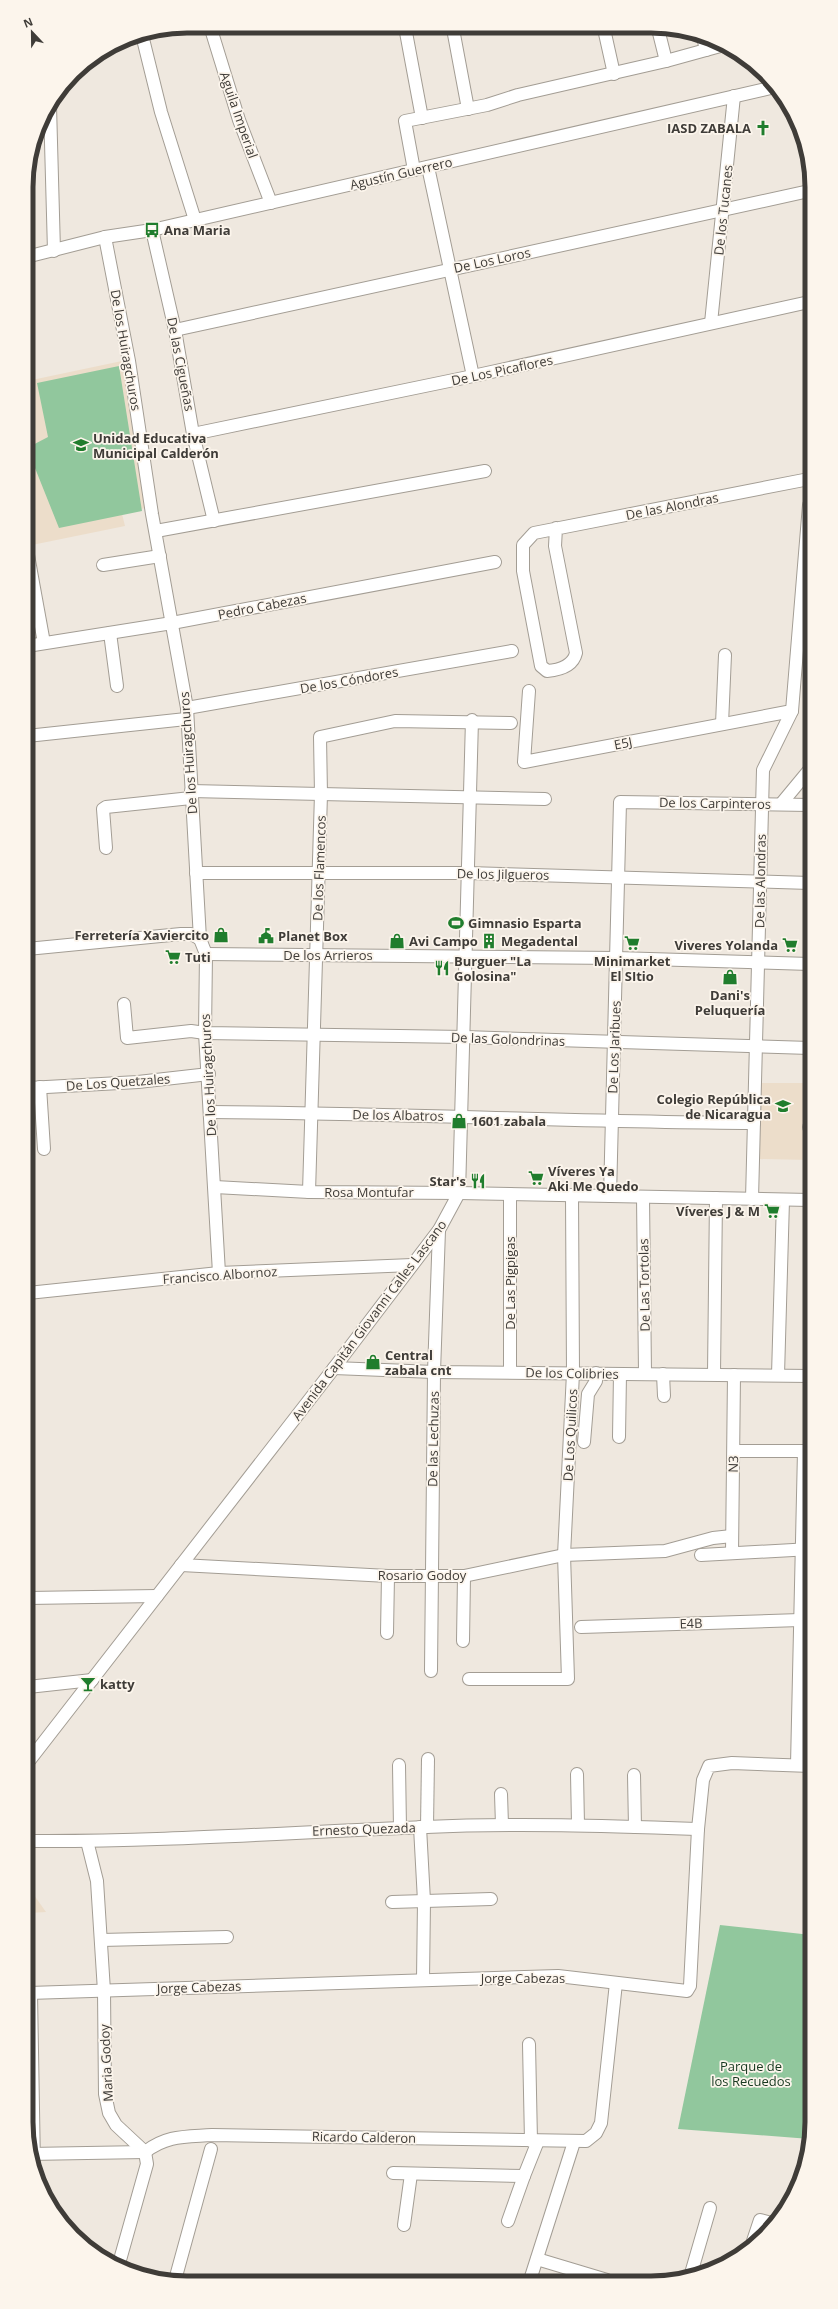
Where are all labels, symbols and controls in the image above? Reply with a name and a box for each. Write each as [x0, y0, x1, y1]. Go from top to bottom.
north arrow [12, 12, 52, 52]
text: N [21, 14, 35, 31]
street label: Aguila Imperial [216, 69, 262, 161]
place label: IASD ZABALA [667, 119, 751, 137]
church icon: IASD ZABALA [754, 119, 772, 137]
street label: Agustín Guerrero [348, 152, 454, 194]
street label: De los Tucanes [709, 164, 737, 256]
bus stop icon: Ana Maria [143, 221, 161, 239]
place label: Ana Maria [164, 221, 231, 239]
street label: De Los Loros [452, 243, 532, 277]
street label: De los Huiragchuros [106, 288, 146, 412]
street label: De las Cigueñas [163, 315, 199, 413]
street label: De Los Picaflores [450, 350, 554, 390]
place label: Unidad Educativa Municipal Calderón [93, 429, 219, 462]
school or university icon: Unidad Educativa Municipal Calderón [72, 436, 90, 454]
street label: De las Alondras [624, 488, 720, 524]
street label: Pedro Cabezas [216, 589, 308, 623]
street label: De los Cóndores [299, 663, 399, 697]
street label: De los Huiragchuros [175, 691, 201, 815]
street label: E5J [612, 732, 634, 754]
street label: De los Carpinteros [659, 793, 771, 813]
street label: De los Flamencos [308, 815, 330, 921]
street label: De las Alondras [750, 834, 770, 928]
street label: De los Jilgueros [457, 864, 549, 884]
sports icon: Gimnasio Esparta [447, 914, 465, 932]
place label: Gimnasio Esparta [468, 914, 582, 932]
place label: Ferretería Xaviercito [74, 926, 209, 944]
shop icon: Ferretería Xaviercito [212, 926, 230, 944]
public building icon: Planet Box [257, 927, 275, 945]
place label: Planet Box [278, 927, 348, 945]
shop icon: Avi Campo [388, 932, 406, 950]
place label: Avi Campo [409, 932, 478, 950]
building icon: Megadental [480, 932, 498, 950]
place label: Megadental [501, 932, 578, 950]
supermarket icon: Minimarket El SItio [623, 934, 641, 952]
place label: Viveres Yolanda [674, 936, 778, 954]
supermarket icon: Viveres Yolanda [781, 936, 799, 954]
street label: De los Arrieros [283, 946, 373, 964]
supermarket icon: Tuti [164, 948, 182, 966]
place label: Tuti [185, 948, 211, 966]
place label: Burguer "La Golosina" [454, 952, 531, 985]
place label: Minimarket El SItio [594, 952, 671, 985]
restaurant icon: Burguer "La Golosina" [433, 959, 451, 977]
shop icon: Dani's Peluquería [721, 968, 739, 986]
place label: Dani's Peluquería [695, 986, 765, 1019]
street label: De Los Jaribues [603, 1000, 625, 1094]
street label: De los Huiragchuros [196, 1013, 220, 1137]
street label: De las Golondrinas [450, 1028, 566, 1050]
street label: De Los Quetzales [65, 1069, 171, 1095]
place label: Colegio República de Nicaragua [657, 1090, 771, 1123]
school or university icon: Colegio República de Nicaragua [774, 1097, 792, 1115]
street label: De los Albatros [352, 1105, 444, 1125]
shop icon: 1601 zabala [450, 1112, 468, 1130]
place label: 1601 zabala [471, 1112, 546, 1130]
place label: Víveres Ya Aki Me Quedo [548, 1162, 639, 1195]
supermarket icon: Víveres Ya Aki Me Quedo [527, 1169, 545, 1187]
place label: Star's [430, 1172, 466, 1190]
restaurant icon: Star's [469, 1172, 487, 1190]
street label: Rosa Montufar [324, 1183, 415, 1201]
place label: Víveres J & M [676, 1202, 760, 1220]
supermarket icon: Víveres J & M [763, 1202, 781, 1220]
street label: Avenida Capitán Giovanni Calles Lascano [288, 1216, 451, 1424]
street label: De Las Pigpigas [501, 1236, 519, 1330]
street label: De Las Tortolas [634, 1238, 654, 1332]
street label: Francisco Albornoz [162, 1262, 278, 1288]
place label: Central zabala cnt [385, 1346, 452, 1379]
shop icon: Central zabala cnt [364, 1353, 382, 1371]
street label: De los Colibries [525, 1363, 619, 1383]
street label: De Los Quilicos [559, 1388, 581, 1482]
street label: De las Lechuzas [423, 1391, 443, 1487]
street label: N3 [724, 1455, 742, 1473]
street label: Rosario Godoy [378, 1566, 467, 1584]
street label: E4B [679, 1614, 703, 1632]
bar icon: katty [79, 1675, 97, 1693]
place label: katty [100, 1675, 135, 1693]
street label: Ernesto Quezada [312, 1818, 416, 1840]
street label: Jorge Cabezas [479, 1969, 565, 1987]
street label: Jorge Cabezas [154, 1977, 242, 1998]
street label: Maria Godoy [95, 2023, 117, 2102]
park label: Parque de los Recuedos [711, 2057, 791, 2090]
street label: Ricardo Calderon [312, 2127, 416, 2147]

